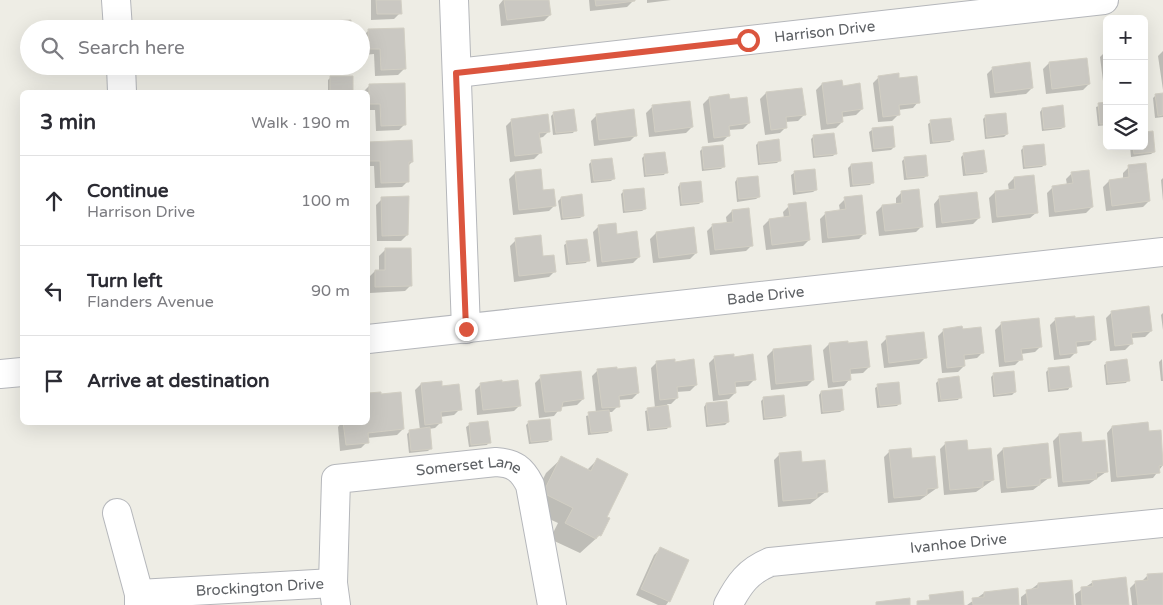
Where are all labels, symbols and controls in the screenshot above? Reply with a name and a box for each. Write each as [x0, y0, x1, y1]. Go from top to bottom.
map controls [1103, 15, 1148, 150]
button: + [1103, 15, 1148, 60]
street label: Harrison Drive [773, 17, 876, 46]
search box [20, 20, 370, 75]
route start [737, 29, 760, 52]
icon: search [38, 34, 66, 62]
text: Search here [78, 37, 185, 59]
button: − [1103, 60, 1148, 105]
button: layers [1103, 105, 1148, 150]
text: 3 min [40, 110, 96, 135]
text: Walk · 190 m [251, 113, 350, 133]
text: Continue [87, 180, 169, 202]
icon: ahead [40, 187, 68, 215]
text: 100 m [301, 191, 350, 211]
text: Harrison Drive [87, 202, 195, 222]
text: Turn left [87, 270, 163, 292]
icon: left [40, 277, 68, 305]
text: 90 m [311, 281, 350, 301]
street label: Bade Drive [726, 282, 805, 309]
text: Flanders Avenue [87, 292, 214, 312]
route end [455, 318, 478, 341]
icon: arrive [40, 367, 68, 395]
text: Arrive at destination [87, 370, 270, 392]
street label: Somerset Lane [415, 453, 525, 479]
street label: Ivanhoe Drive [909, 530, 1008, 557]
street label: Brockington Drive [195, 575, 324, 600]

